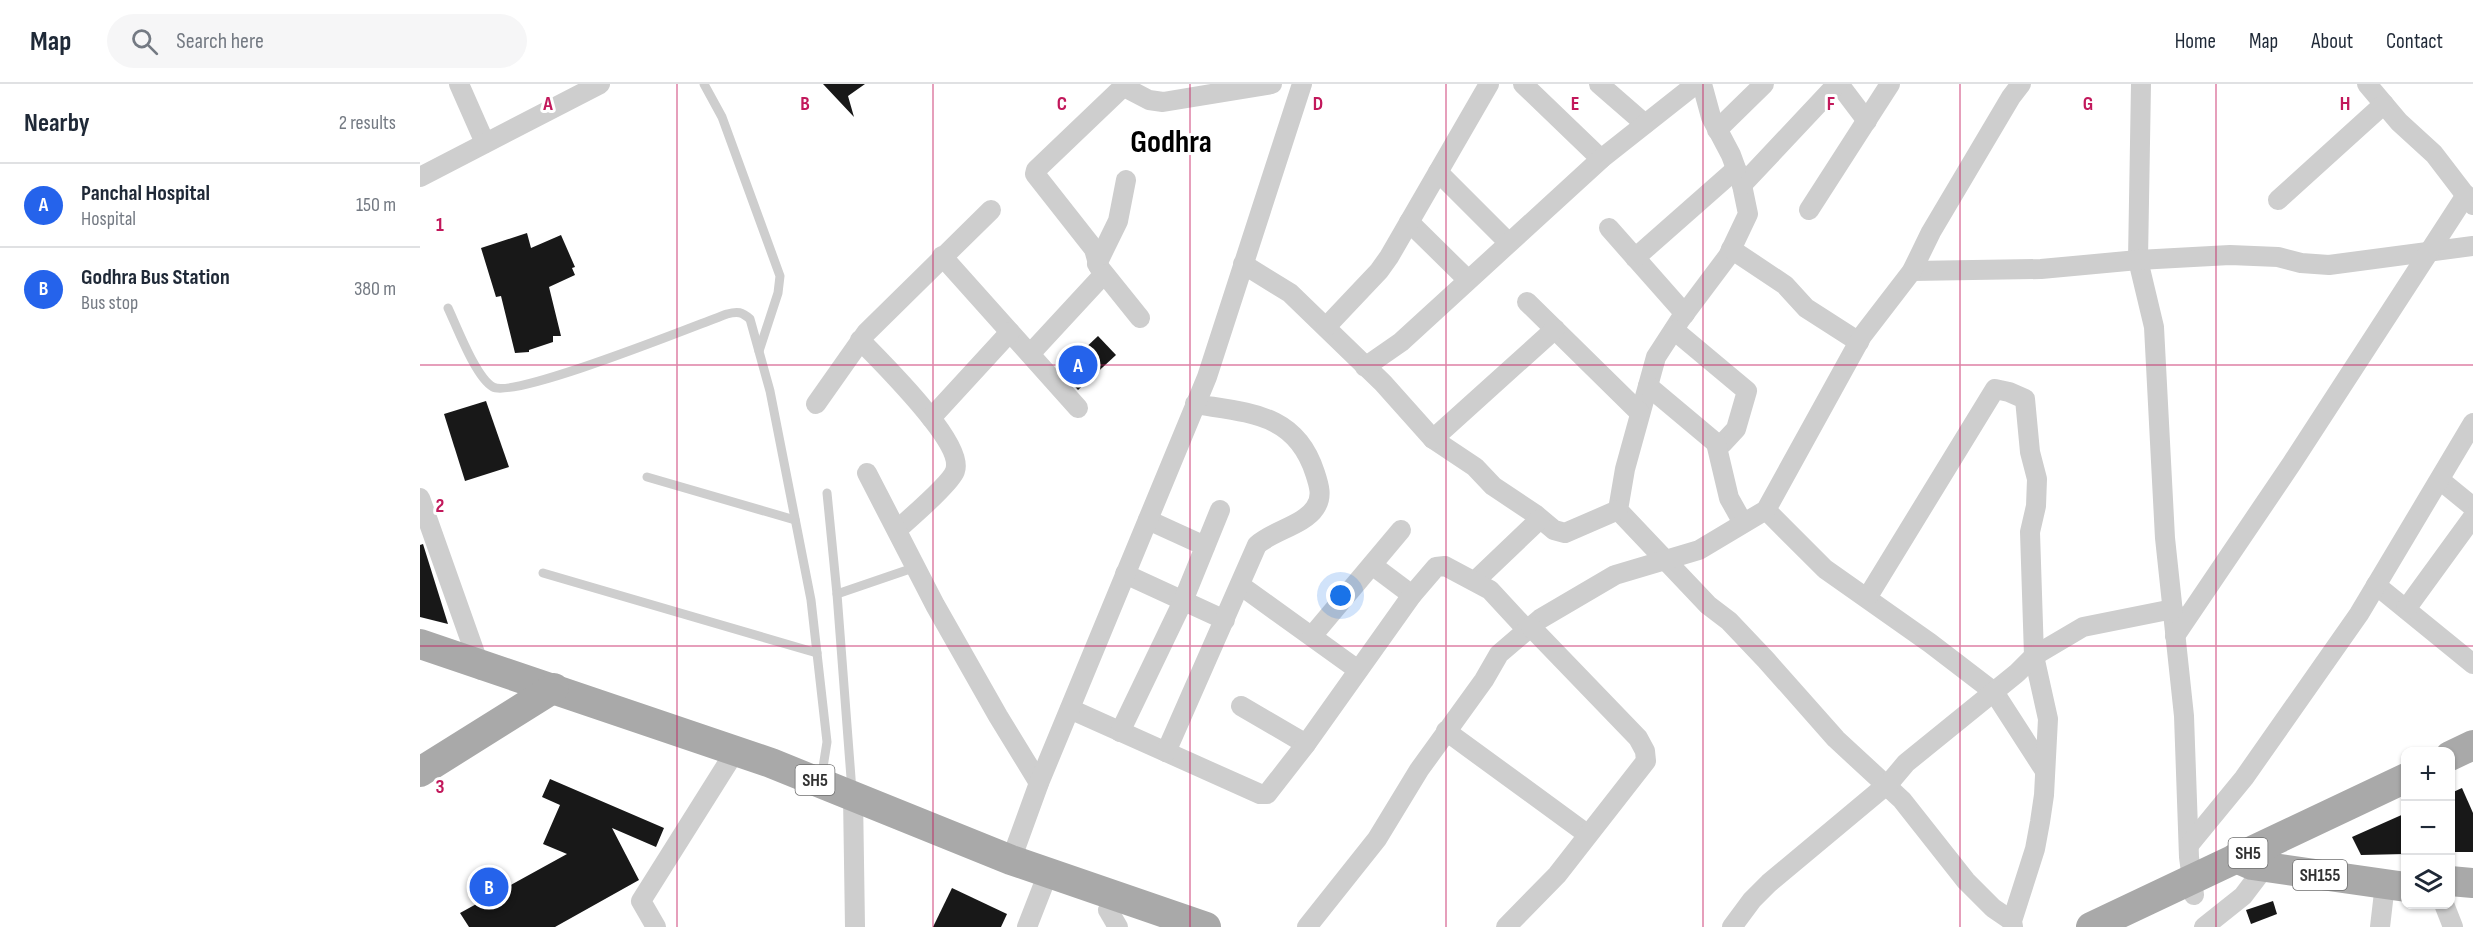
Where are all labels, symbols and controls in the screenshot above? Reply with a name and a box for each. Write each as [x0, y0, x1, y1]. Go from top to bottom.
search box [107, 14, 527, 68]
text: Map [30, 25, 71, 58]
icon: search [128, 25, 161, 58]
text: Search here [176, 28, 264, 55]
text: Home [2175, 29, 2216, 54]
text: Map [2249, 29, 2278, 54]
text: About [2311, 29, 2353, 54]
text: Contact [2386, 29, 2443, 54]
text: A [542, 92, 553, 116]
text: B [800, 92, 810, 116]
text: C [1057, 92, 1067, 116]
text: D [1313, 92, 1323, 116]
text: E [1571, 92, 1579, 116]
text: F [1827, 92, 1835, 116]
text: G [2083, 92, 2093, 116]
text: H [2340, 92, 2350, 116]
text: Nearby [24, 108, 90, 139]
text: 2 results [339, 111, 396, 135]
district label: Godhra [1130, 123, 1212, 162]
text: Panchal Hospital [81, 180, 210, 207]
text: A [39, 193, 48, 217]
text: 150 m [356, 193, 396, 217]
text: Hospital [81, 207, 136, 231]
text: 1 [436, 213, 444, 237]
text: Godhra Bus Station [81, 264, 230, 291]
text: B [39, 277, 48, 301]
text: 380 m [354, 277, 396, 301]
text: Bus stop [81, 291, 138, 315]
pin: A [1058, 342, 1098, 388]
text: 2 [436, 494, 444, 518]
your location [1326, 581, 1355, 610]
map controls [2401, 747, 2455, 909]
button: + [2401, 747, 2455, 801]
road number: SH5 [796, 765, 834, 795]
text: 3 [436, 775, 445, 799]
button: − [2401, 801, 2455, 855]
road number: SH5 [2228, 838, 2268, 868]
button: layers [2401, 855, 2455, 909]
road number: SH155 [2293, 860, 2347, 890]
pin: B [470, 864, 508, 910]

